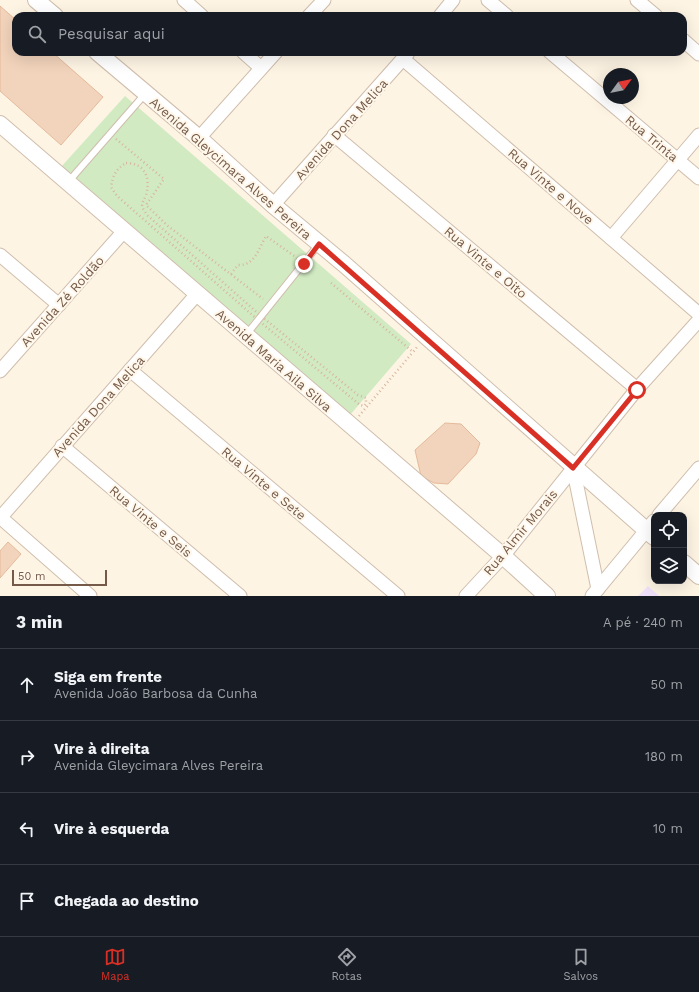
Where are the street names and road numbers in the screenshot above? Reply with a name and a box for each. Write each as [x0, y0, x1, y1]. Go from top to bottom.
street label: Avenida Dona Melica [292, 75, 391, 183]
street label: Avenida Gleycimara Alves Pereira [147, 94, 315, 243]
street label: Rua Trinta [622, 112, 682, 165]
street label: Rua Vinte e Nove [505, 145, 596, 228]
street label: Rua Vinte e Oito [441, 224, 530, 301]
street label: Avenida Zé Roldão [18, 253, 107, 350]
street label: Avenida Maria Aila Silva [213, 306, 335, 415]
street label: Avenida Dona Melica [49, 352, 148, 460]
street label: Rua Vinte e Sete [219, 444, 309, 523]
street label: Rua Vinte e Seis [106, 483, 195, 560]
street label: Rua Almir Morais [480, 486, 561, 578]

